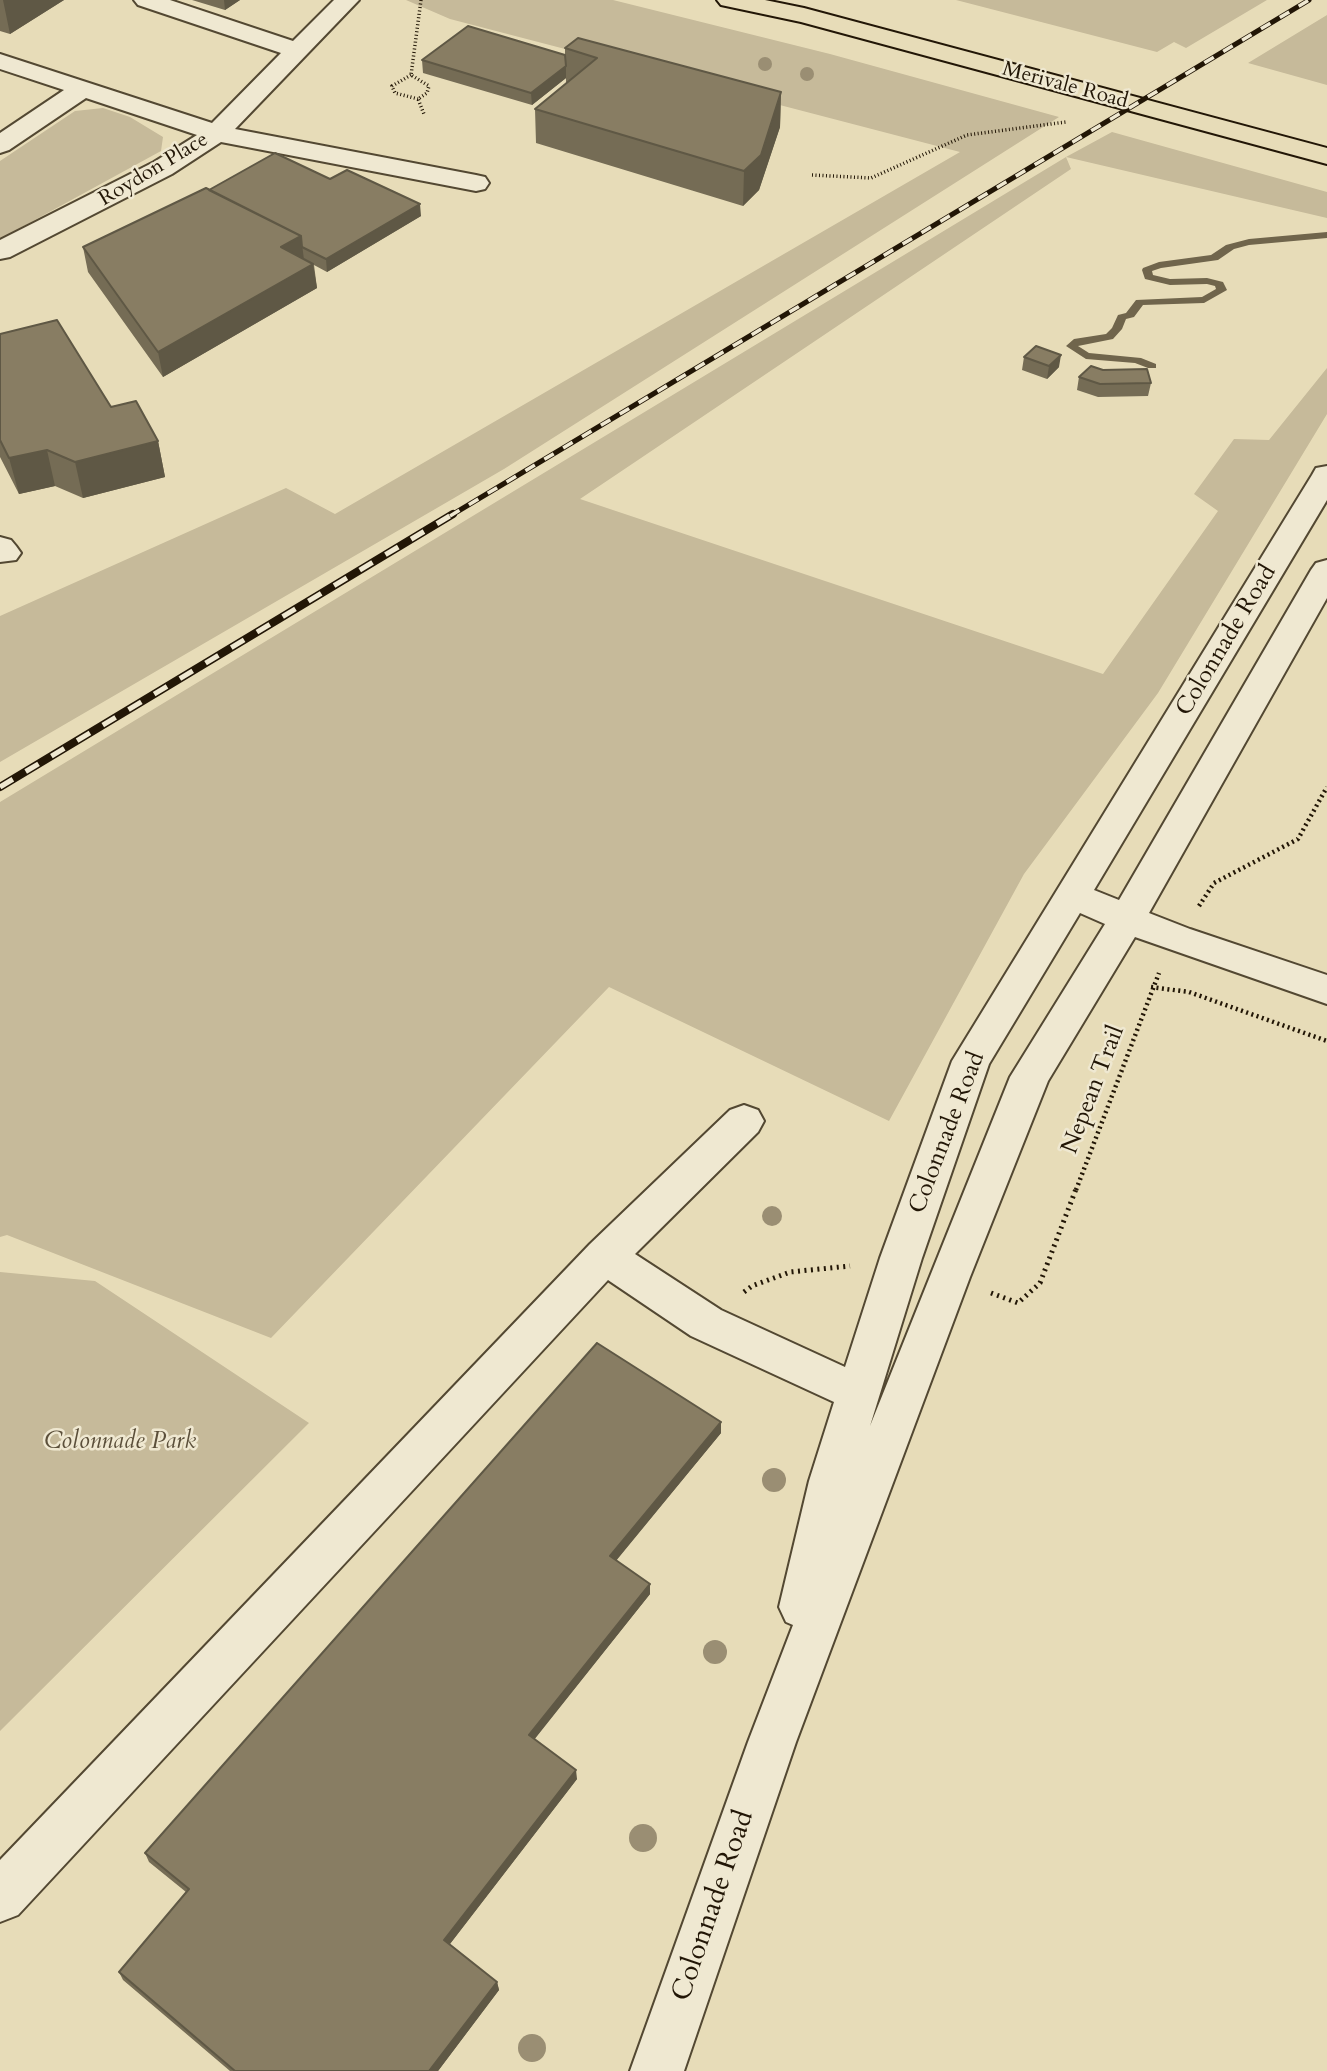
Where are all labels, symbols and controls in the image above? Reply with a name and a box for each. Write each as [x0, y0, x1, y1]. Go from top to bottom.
street label: Merivale Road [999, 57, 1131, 115]
street label: Roydon Place [95, 128, 213, 212]
street label: Colonnade Road [1171, 560, 1283, 722]
street label: Nepean Trail [1056, 1022, 1132, 1158]
street label: Colonnade Road [904, 1048, 992, 1218]
park label: Colonnade Park [44, 1428, 196, 1456]
street label: Colonnade Road [666, 1806, 762, 2006]

